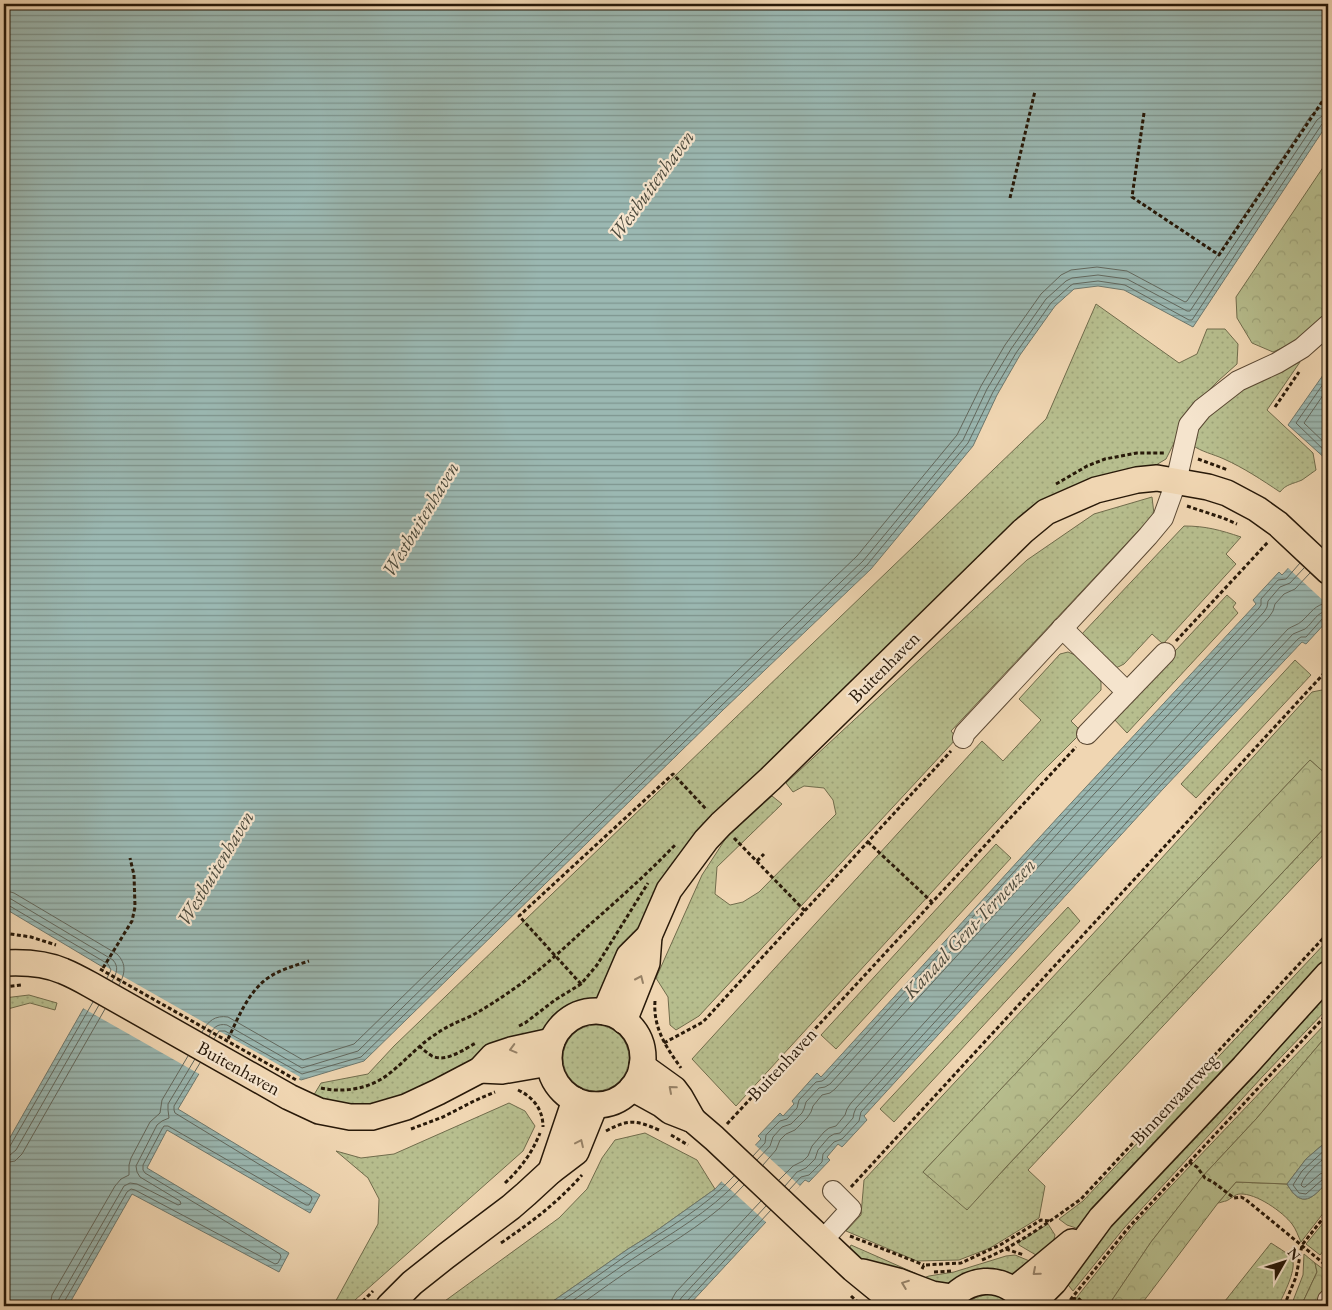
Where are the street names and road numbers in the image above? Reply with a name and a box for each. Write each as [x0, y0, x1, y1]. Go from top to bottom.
street label: Buitenhaven [843, 626, 925, 708]
street label: Buitenhaven [742, 1022, 822, 1106]
street label: Buitenhaven [193, 1035, 285, 1101]
street label: Binnenvaartweg [1125, 1047, 1223, 1150]

